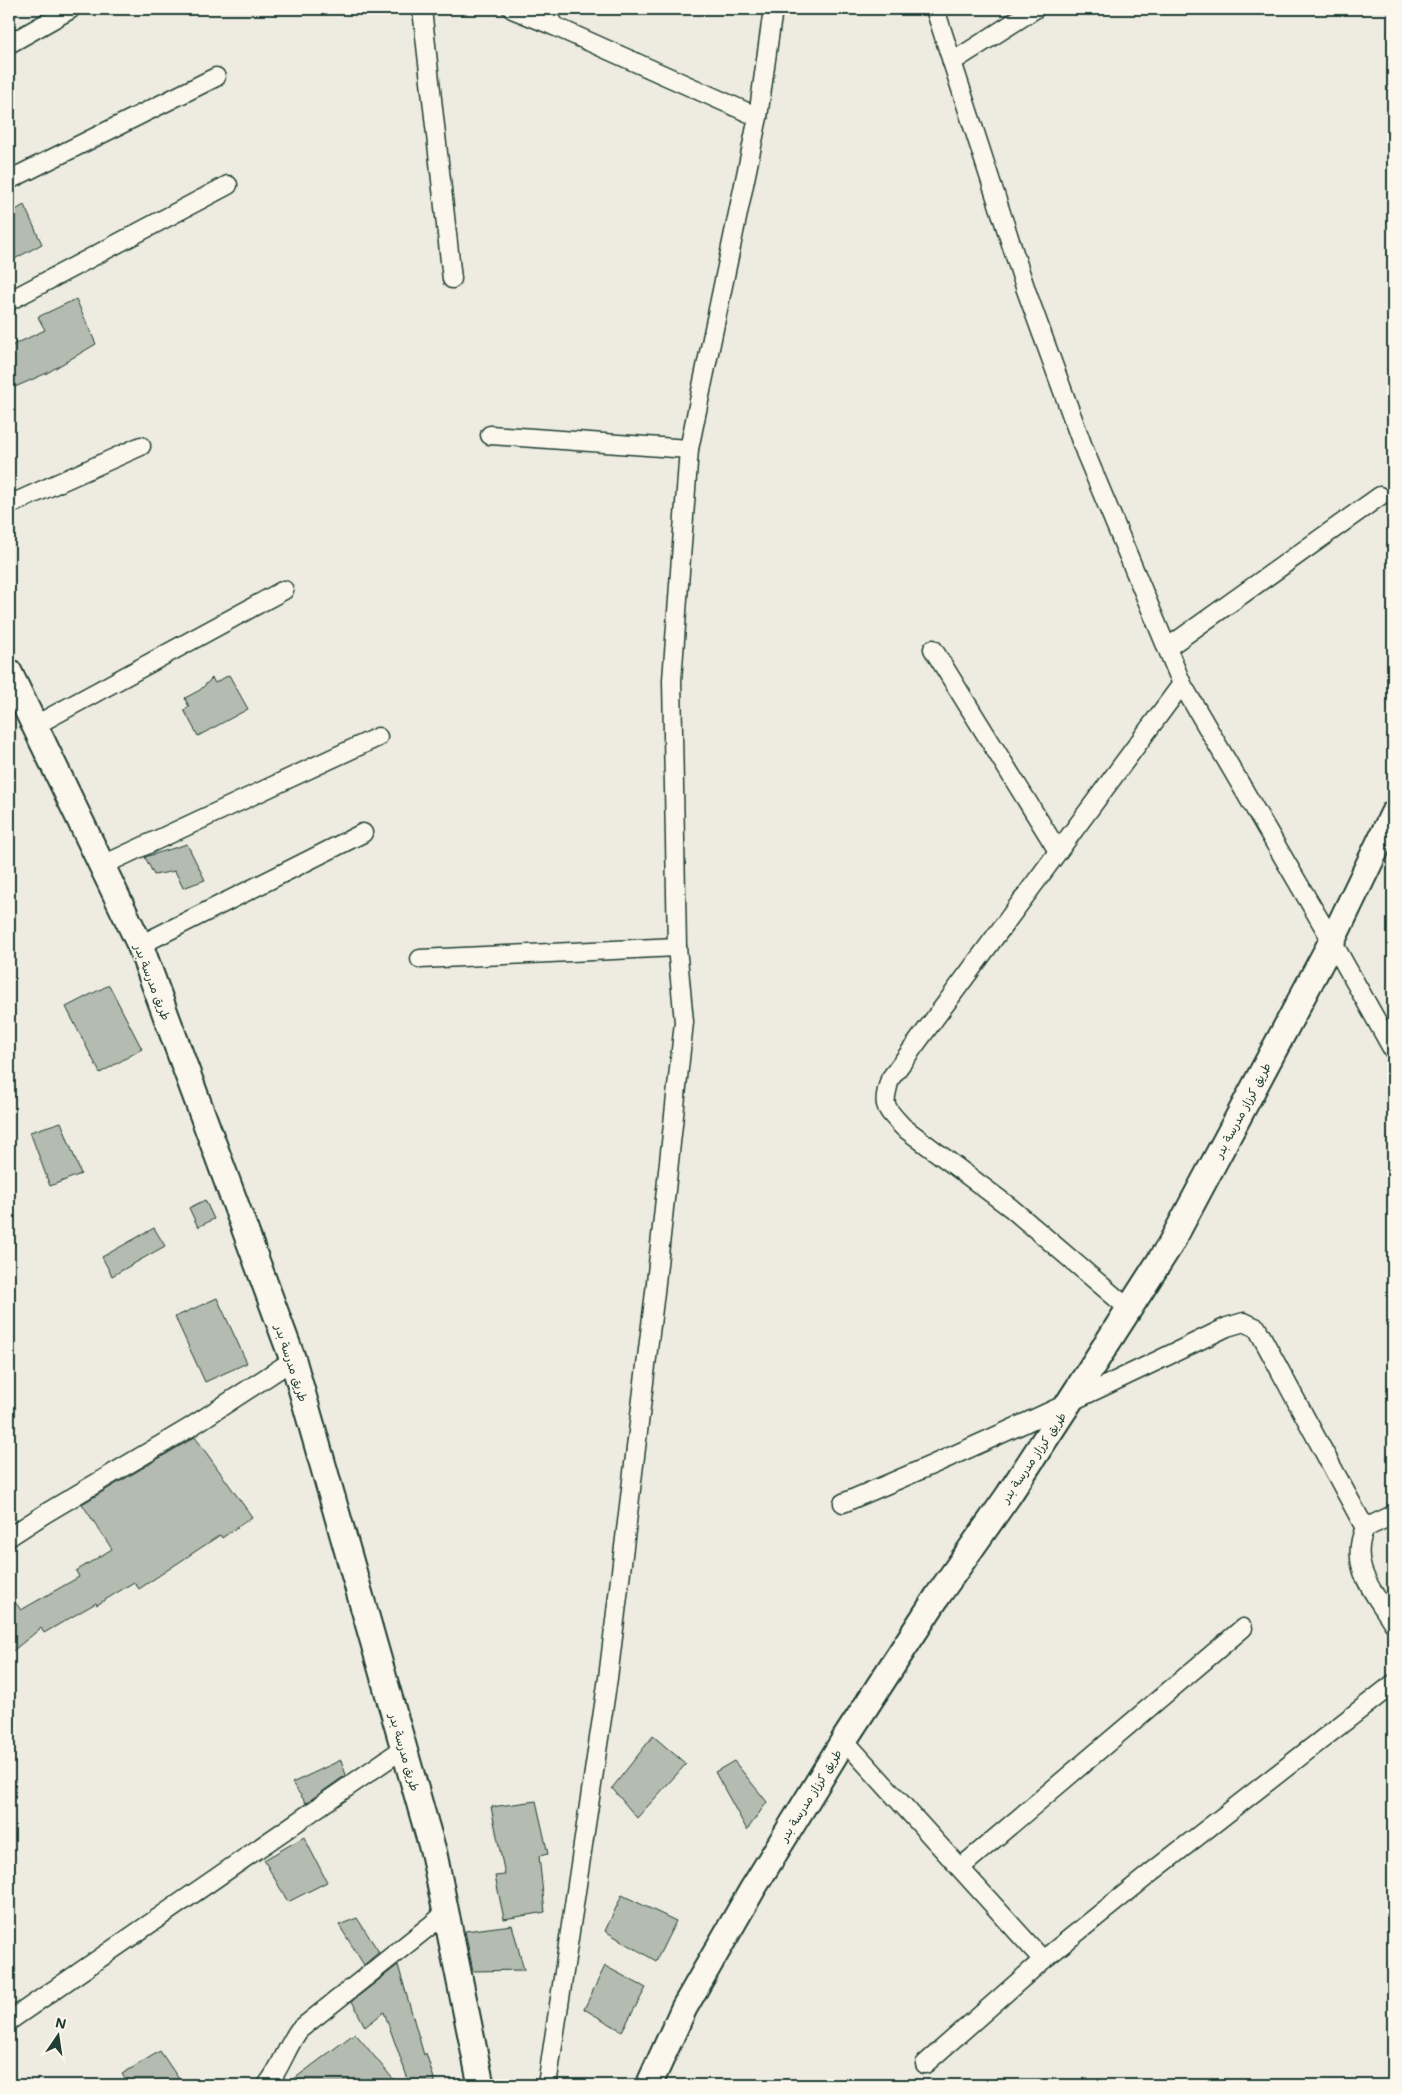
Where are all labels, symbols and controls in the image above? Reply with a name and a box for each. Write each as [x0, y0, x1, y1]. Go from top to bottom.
street label: طريق مدرسة بدر [130, 941, 175, 1023]
street label: طريق كرزاز مدرسة بدر [1210, 1059, 1275, 1162]
street label: طريق مدرسة بدر [271, 1321, 312, 1404]
street label: طريق كرزاز مدرسة بدر [996, 1409, 1070, 1507]
street label: طريق مدرسة بدر [385, 1710, 424, 1793]
street label: طريق كرزاز مدرسة بدر [775, 1746, 846, 1846]
north arrow [32, 2012, 82, 2062]
text: N [54, 2012, 68, 2033]

